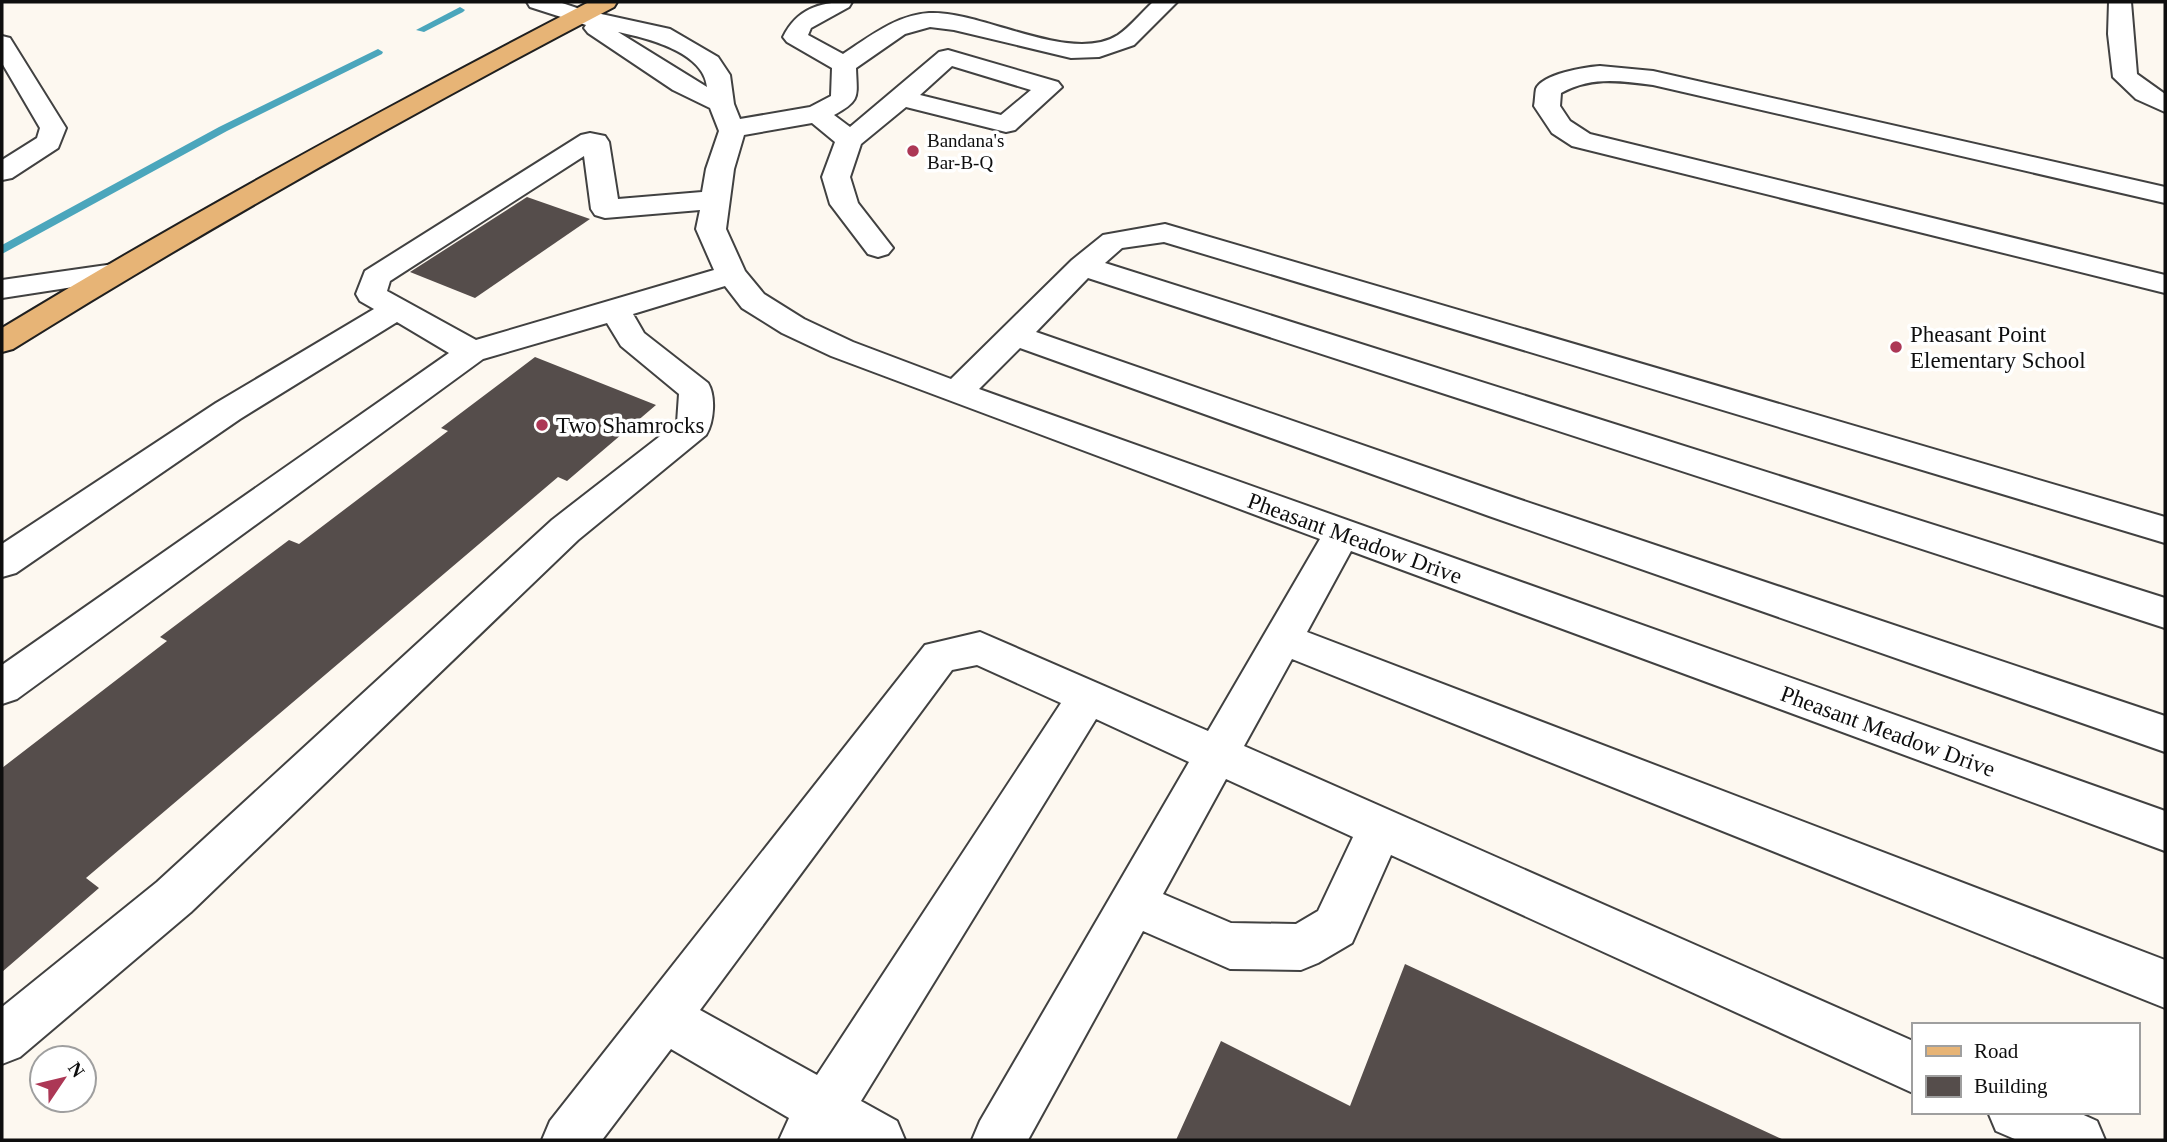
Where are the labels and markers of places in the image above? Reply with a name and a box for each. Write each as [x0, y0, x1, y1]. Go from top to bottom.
place label: Bandana's Bar-B-Q [927, 130, 1004, 173]
marker: Bandana's Bar-B-Q [905, 143, 921, 159]
place label: Pheasant Point Elementary School [1910, 322, 2086, 373]
marker: Pheasant Point Elementary School [1888, 339, 1904, 355]
place label: Two Shamrocks [556, 413, 705, 438]
marker: Two Shamrocks [534, 417, 550, 433]

